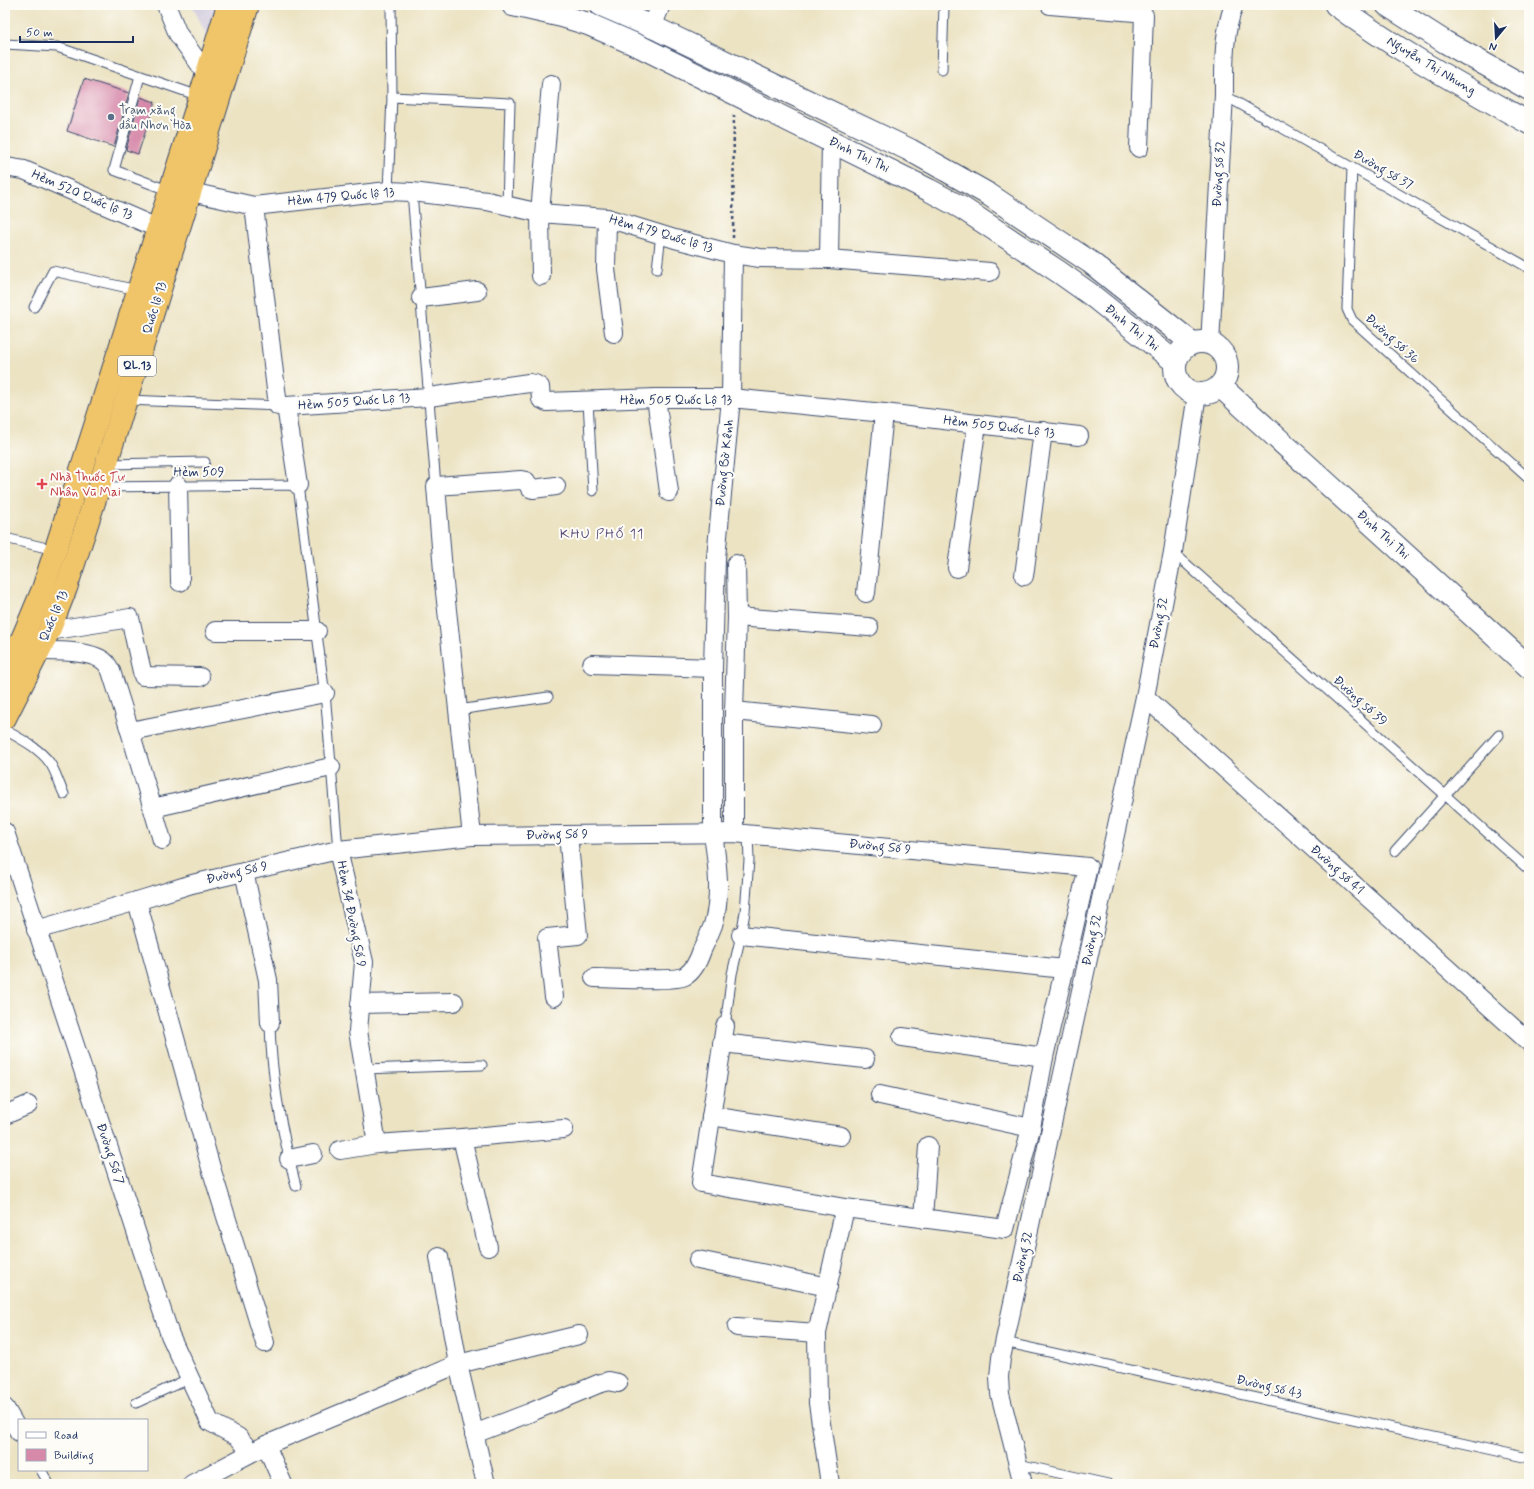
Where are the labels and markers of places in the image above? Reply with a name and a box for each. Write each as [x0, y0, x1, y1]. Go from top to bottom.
place label: Trạm xăng dầu Nhơn Hòa [119, 102, 192, 134]
marker: Trạm xăng dầu Nhơn Hòa [106, 112, 116, 122]
place label: Nhà Thuốc Tư Nhân Vū Mai [50, 469, 126, 501]
marker: Nhà Thuốc Tư Nhân Vū Mai [37, 479, 47, 489]

